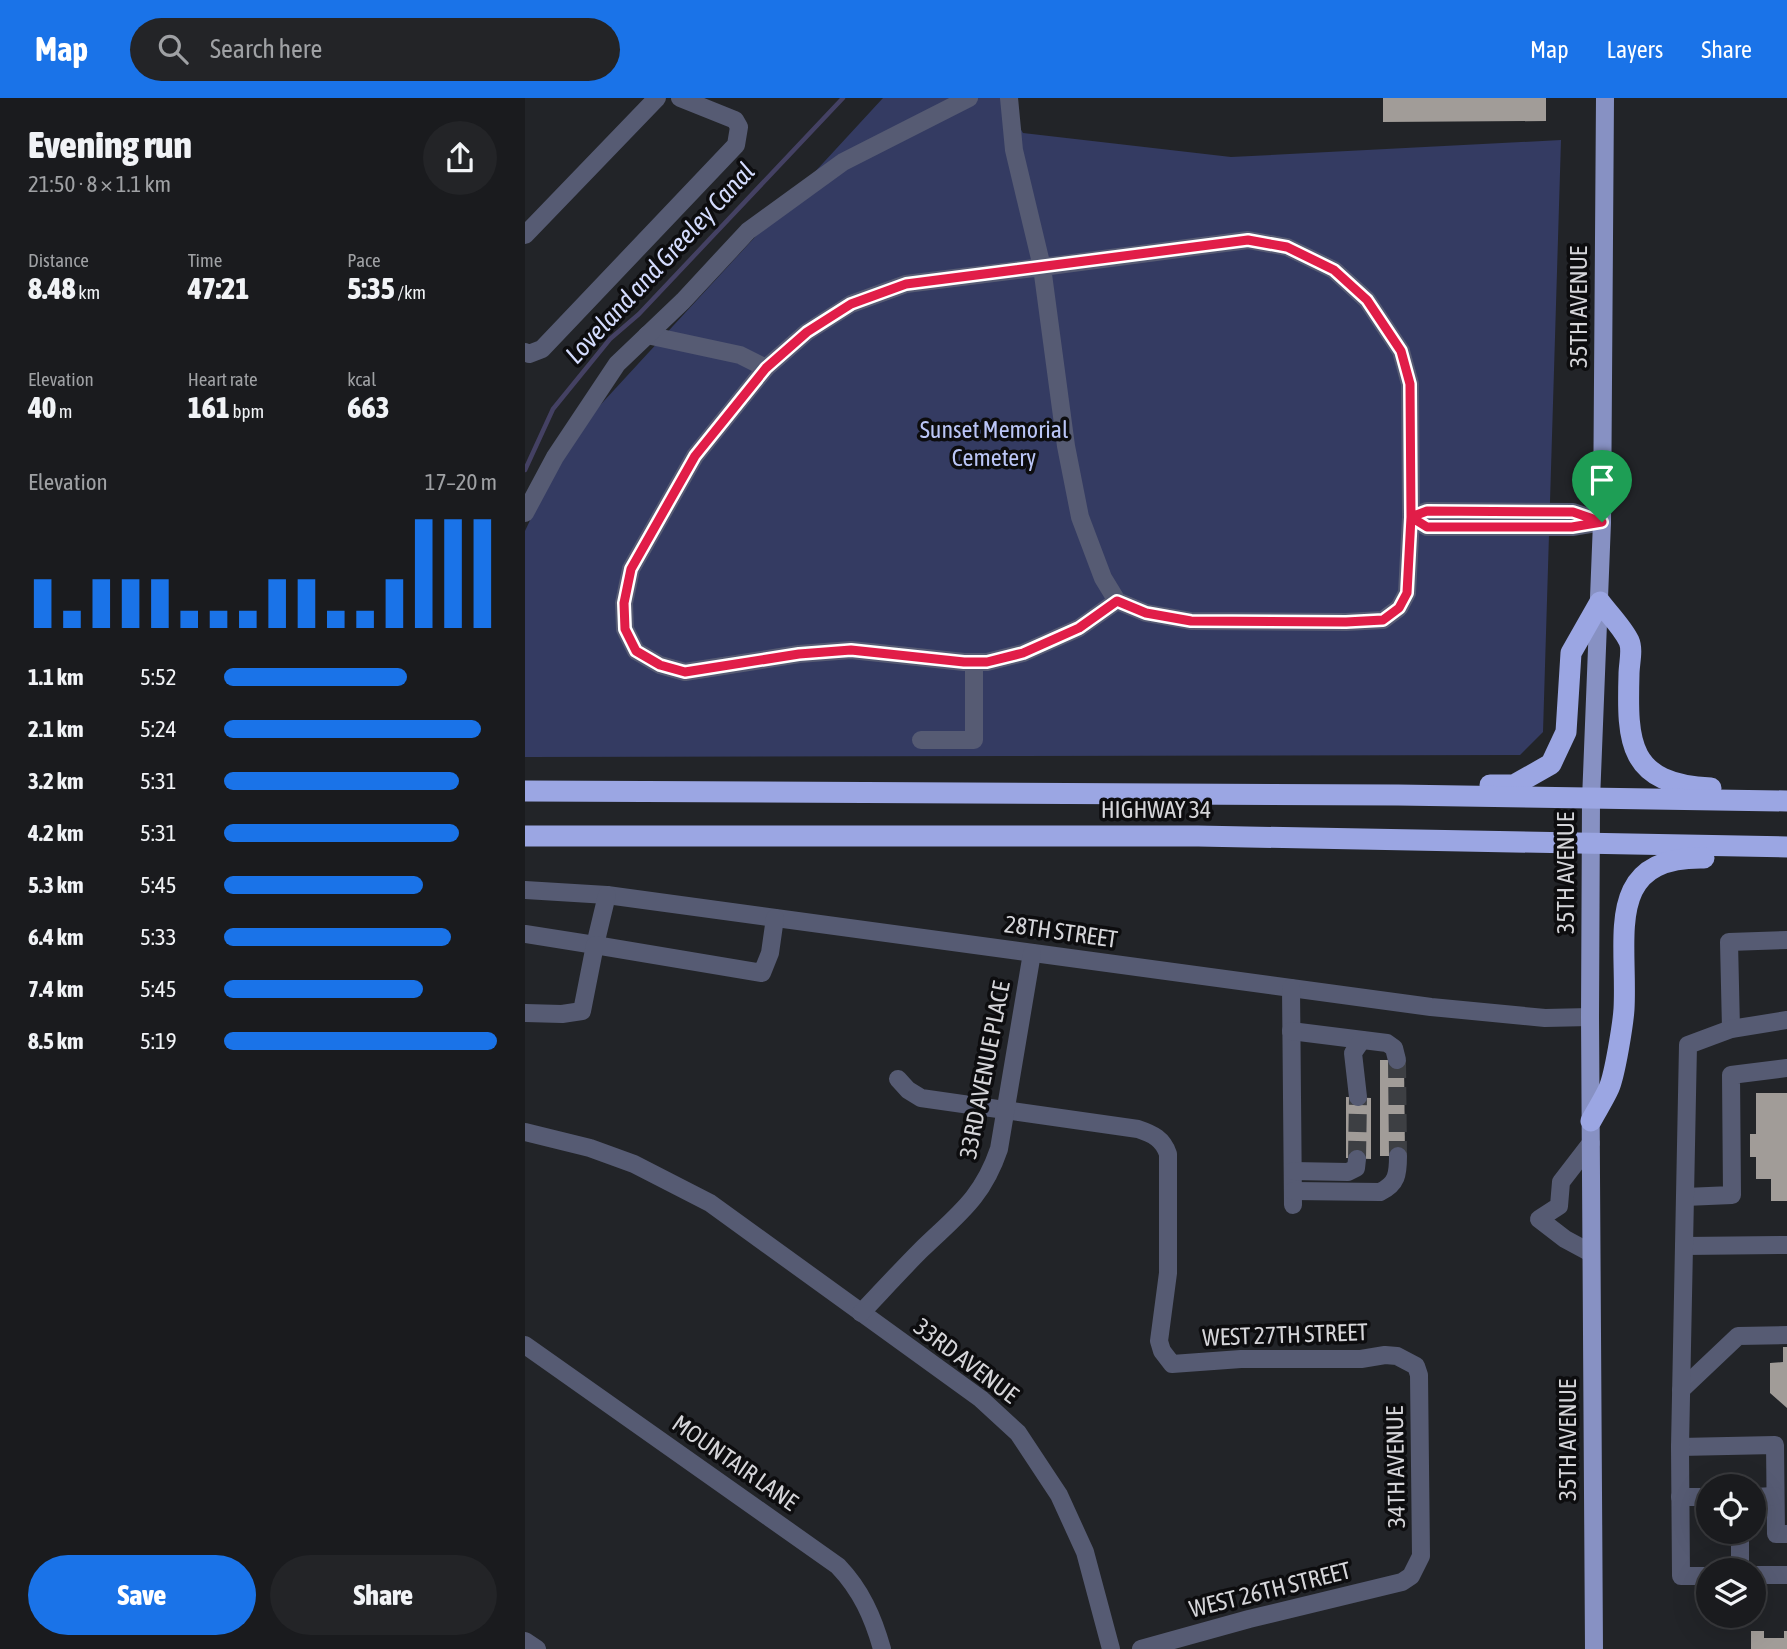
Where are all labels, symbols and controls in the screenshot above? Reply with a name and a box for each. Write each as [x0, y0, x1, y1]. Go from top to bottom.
search box [130, 18, 620, 81]
text: Map [35, 30, 88, 68]
icon: search [154, 30, 192, 68]
text: Search here [210, 34, 322, 64]
text: Map [1530, 36, 1569, 63]
text: Layers [1607, 36, 1663, 63]
text: Share [1701, 36, 1752, 63]
button: share [423, 121, 497, 195]
text: Evening run [28, 123, 192, 166]
water label: Loveland and Greeley Canal [559, 156, 761, 370]
text: 21:50 · 8 × 1.1 km [28, 171, 171, 197]
street label: 35TH AVENUE [1565, 246, 1592, 368]
text: Distance [28, 249, 89, 271]
text: Time [188, 249, 222, 271]
text: Pace [347, 249, 381, 271]
text: 8.48 [28, 271, 76, 305]
text: 47:21 [188, 271, 249, 305]
text: 5:35 [347, 271, 395, 305]
text: km [76, 281, 100, 303]
text: /km [395, 281, 426, 303]
text: Elevation [28, 368, 94, 390]
text: Heart rate [188, 368, 258, 390]
text: kcal [347, 368, 376, 390]
text: 40 [28, 390, 56, 424]
text: 161 [188, 390, 230, 424]
text: 663 [347, 390, 390, 424]
text: m [56, 400, 73, 422]
text: bpm [230, 400, 264, 422]
park label: Sunset Memorial Cemetery [920, 416, 1069, 471]
pin [1572, 450, 1632, 522]
icon: arrive [1583, 461, 1621, 499]
text: Elevation [28, 469, 108, 495]
text: 17–20 m [425, 469, 497, 495]
text: 1.1 km [28, 664, 84, 690]
text: 5:52 [140, 664, 177, 690]
text: 2.1 km [28, 716, 84, 742]
text: 5:24 [140, 716, 177, 742]
text: 3.2 km [28, 768, 84, 794]
text: 5:31 [140, 768, 177, 794]
street label: HIGHWAY 34 [1101, 796, 1211, 823]
street label: 35TH AVENUE [1552, 812, 1579, 934]
text: 4.2 km [28, 820, 84, 846]
text: 5:31 [140, 820, 177, 846]
text: 5.3 km [28, 872, 84, 898]
text: 5:45 [140, 872, 177, 898]
street label: 28TH STREET [1003, 910, 1120, 953]
text: 6.4 km [28, 924, 84, 950]
text: 5:33 [140, 924, 177, 950]
text: 7.4 km [28, 976, 84, 1002]
text: 5:45 [140, 976, 177, 1002]
street label: 33RD AVENUE PLACE [954, 979, 1015, 1161]
text: 8.5 km [28, 1028, 84, 1054]
text: 5:19 [140, 1028, 177, 1054]
street label: 33RD AVENUE [909, 1313, 1024, 1408]
street label: WEST 27TH STREET [1202, 1318, 1369, 1351]
street label: 35TH AVENUE [1554, 1379, 1581, 1501]
street label: 34TH AVENUE [1381, 1406, 1410, 1528]
street label: MOUNTAIR LANE [668, 1409, 803, 1516]
map controls [1696, 1474, 1766, 1628]
button: locate [1696, 1474, 1766, 1544]
button: Save [28, 1555, 256, 1635]
button: Share [270, 1555, 497, 1635]
street label: WEST 26TH STREET [1186, 1556, 1354, 1623]
button: layers [1696, 1558, 1766, 1628]

